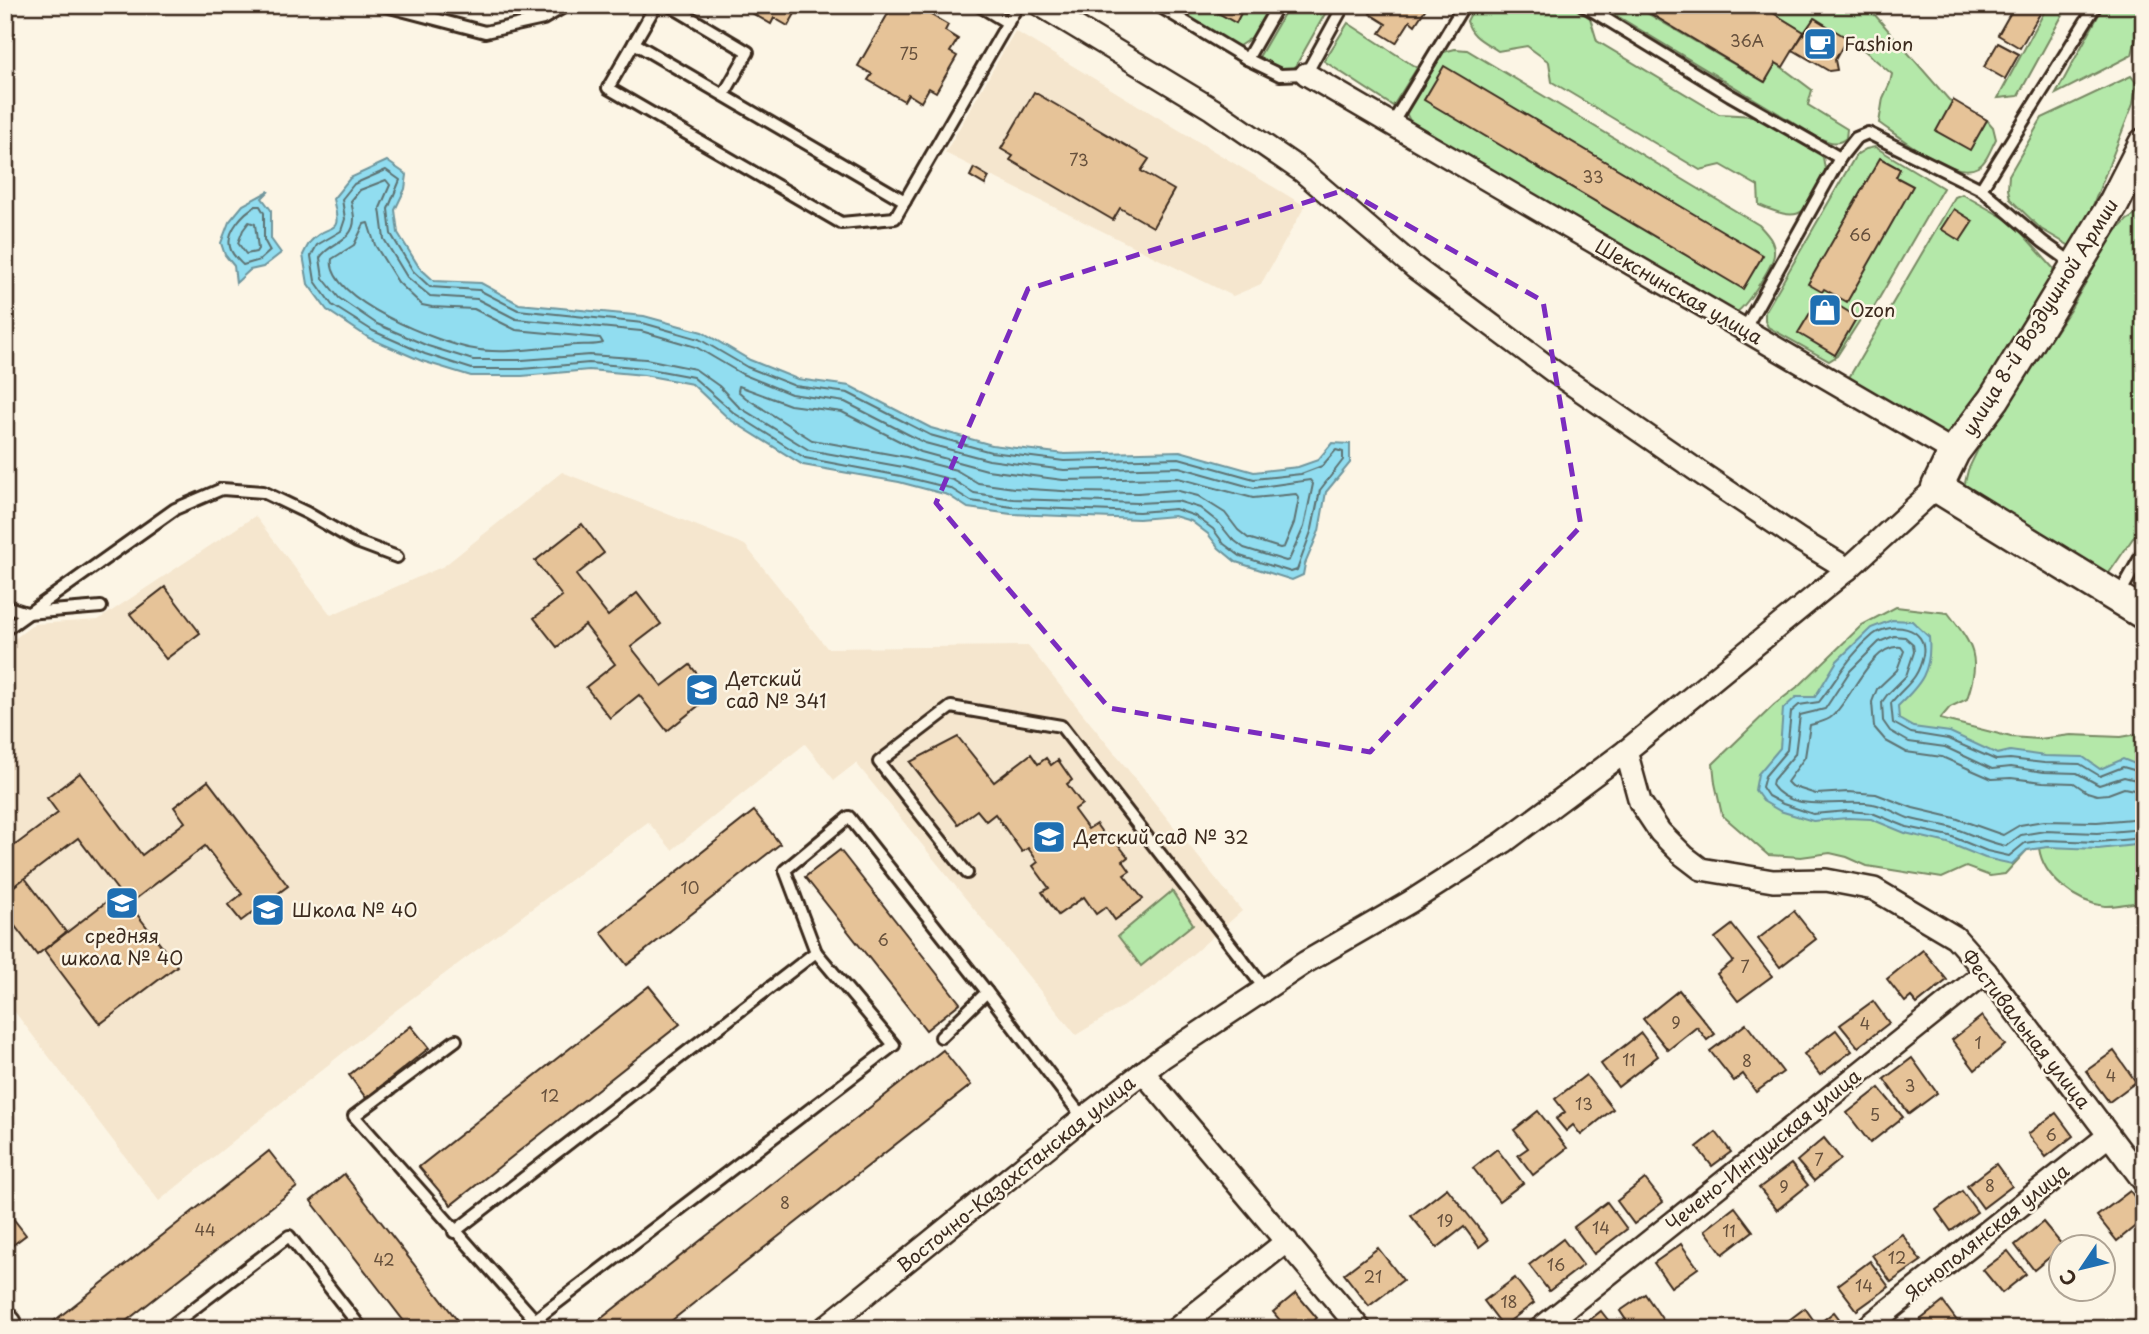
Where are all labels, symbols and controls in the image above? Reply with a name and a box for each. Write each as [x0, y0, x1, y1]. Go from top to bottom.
cafe icon: Fashion [1801, 25, 1839, 63]
house number: 36А [1730, 28, 1764, 52]
place label: Fashion [1844, 29, 1914, 57]
house number: 75 [900, 41, 918, 65]
house number: 73 [1069, 147, 1089, 171]
house number: 33 [1582, 164, 1604, 188]
street label: улица 8-й Воздушной Армии [1954, 192, 2124, 441]
house number: 66 [1849, 222, 1871, 246]
street label: Шекснинская улица [1591, 232, 1768, 351]
shop icon: Ozon [1806, 291, 1844, 329]
place label: Ozon [1850, 295, 1895, 323]
place label: Детский сад № 341 [725, 664, 826, 714]
school or university icon: Детский сад № 341 [683, 671, 721, 709]
school or university icon: Детский сад № 32 [1030, 818, 1068, 856]
place label: Детский сад № 32 [1073, 822, 1249, 850]
house number: 10 [681, 875, 699, 899]
school or university icon: средняя школа № 40 [103, 884, 141, 922]
school or university icon: Школа № 40 [249, 891, 287, 929]
place label: Школа № 40 [292, 895, 417, 923]
place label: средняя школа № 40 [61, 921, 183, 971]
house number: 6 [877, 927, 889, 951]
street label: Фестивальная улица [1955, 943, 2098, 1114]
house number: 7 [1740, 954, 1750, 978]
house number: 9 [1671, 1010, 1681, 1034]
house number: 4 [1860, 1011, 1870, 1035]
house number: 1 [1974, 1030, 1982, 1054]
house number: 11 [1622, 1047, 1636, 1071]
house number: 8 [1742, 1048, 1752, 1072]
street label: Чечено-Ингушская улица [1659, 1061, 1866, 1237]
house number: 4 [2106, 1063, 2116, 1087]
street label: Восточно-Казахстанская улица [890, 1068, 1141, 1278]
house number: 3 [1905, 1073, 1915, 1097]
house number: 12 [541, 1083, 559, 1107]
house number: 13 [1575, 1091, 1593, 1115]
house number: 5 [1870, 1102, 1880, 1126]
house number: 6 [2045, 1122, 2057, 1146]
house number: 7 [1814, 1147, 1824, 1171]
street label: Яснополянская улица [1898, 1156, 2074, 1306]
house number: 8 [1985, 1173, 1995, 1197]
house number: 9 [1779, 1174, 1789, 1198]
house number: 8 [780, 1190, 790, 1214]
house number: 19 [1437, 1208, 1453, 1232]
house number: 14 [1592, 1215, 1610, 1239]
house number: 44 [194, 1217, 216, 1241]
house number: 11 [1722, 1218, 1736, 1242]
north arrow [2048, 1232, 2118, 1302]
house number: 12 [1888, 1245, 1906, 1269]
house number: 42 [373, 1247, 395, 1271]
house number: 16 [1547, 1252, 1565, 1276]
house number: 21 [1364, 1264, 1382, 1288]
text: С [2052, 1264, 2083, 1292]
house number: 14 [1855, 1273, 1873, 1297]
house number: 18 [1500, 1289, 1518, 1313]

